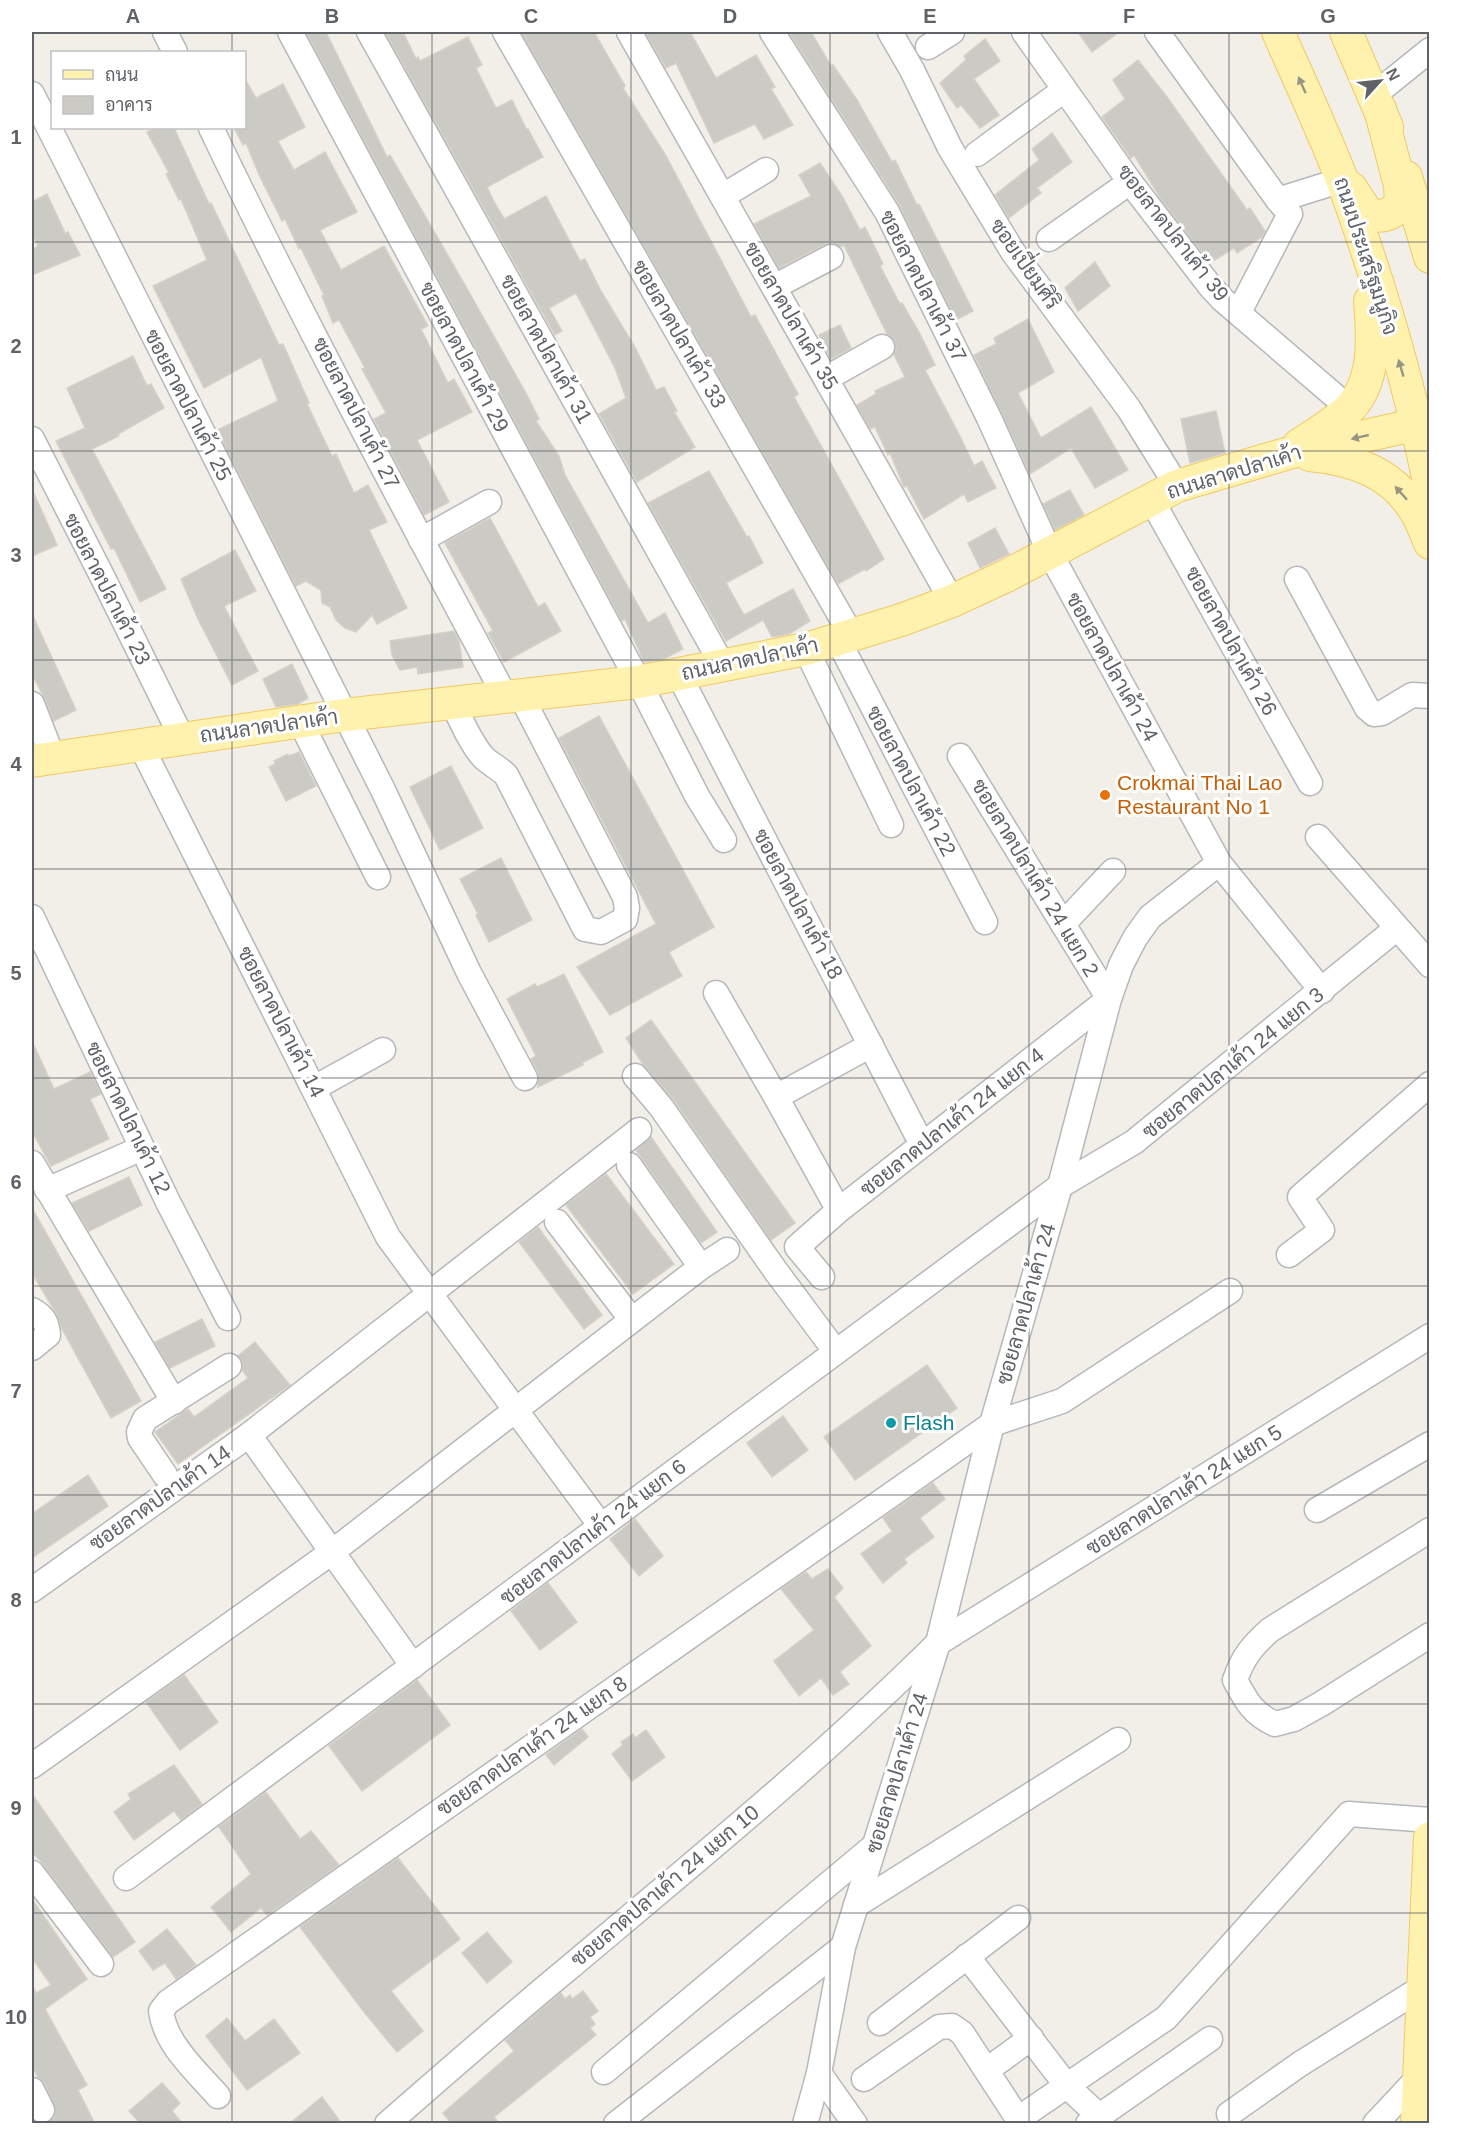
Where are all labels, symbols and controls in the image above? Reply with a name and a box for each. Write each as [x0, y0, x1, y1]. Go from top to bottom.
text: A [126, 5, 140, 27]
text: B [325, 5, 339, 27]
text: C [524, 5, 538, 27]
text: D [723, 5, 737, 27]
text: E [923, 5, 937, 27]
text: F [1123, 5, 1135, 27]
text: G [1320, 5, 1336, 27]
legend [51, 51, 246, 129]
north arrow [1350, 51, 1410, 111]
text: ถนน [105, 65, 138, 85]
text: N [1383, 65, 1403, 83]
one-way arrow [1297, 76, 1307, 94]
text: อาคาร [105, 95, 153, 115]
text: 1 [10, 126, 22, 148]
street label: ซอยลาดปลาเค้า 39 [1113, 160, 1234, 305]
street label: ถนนประเสริฐมนูกิจ [1326, 174, 1403, 339]
street label: ซอยลาดปลาเค้า 37 [875, 206, 972, 365]
street label: ซอยเปี่ยมศิริ [986, 209, 1072, 313]
street label: ซอยลาดปลาเค้า 35 [740, 238, 843, 394]
street label: ซอยลาดปลาเค้า 33 [628, 256, 731, 412]
street label: ซอยลาดปลาเค้า 31 [496, 270, 597, 427]
street label: ซอยลาดปลาเค้า 29 [415, 278, 514, 436]
street label: ซอยลาดปลาเค้า 25 [140, 325, 237, 484]
street label: ซอยลาดปลาเค้า 27 [308, 333, 405, 492]
text: 2 [10, 335, 22, 357]
one-way arrow [1396, 359, 1405, 377]
one-way arrow [1351, 433, 1370, 442]
street label: ถนนลาดปลาเค้า [1164, 440, 1304, 503]
one-way arrow [1395, 486, 1408, 501]
street label: ซอยลาดปลาเค้า 23 [59, 509, 156, 668]
text: 3 [10, 544, 22, 566]
street label: ซอยลาดปลาเค้า 26 [1181, 562, 1282, 719]
street label: ซอยลาดปลาเค้า 24 [1062, 588, 1163, 746]
street label: ถนนลาดปลาเค้า [679, 633, 820, 684]
street label: ซอยลาดปลาเค้า 22 [862, 702, 961, 860]
street label: ถนนลาดปลาเค้า [198, 704, 339, 747]
text: 4 [10, 753, 22, 775]
place label: Crokmai Thai Lao Restaurant No 1 [1117, 771, 1282, 818]
street label: ซอยลาดปลาเค้า 24 แยก 2 [967, 775, 1104, 981]
marker: Crokmai Thai Lao Restaurant No 1 [1098, 788, 1112, 802]
street label: ซอยลาดปลาเค้า 18 [749, 825, 848, 983]
street label: ซอยลาดปลาเค้า 14 [233, 942, 330, 1102]
text: 5 [10, 962, 22, 984]
street label: ซอยลาดปลาเค้า 24 แยก 3 [1137, 982, 1328, 1143]
street label: ซอยลาดปลาเค้า 12 [82, 1038, 175, 1198]
street label: ซอยลาดปลาเค้า 24 แยก 4 [855, 1043, 1048, 1200]
text: 6 [10, 1171, 22, 1193]
street label: ซอยลาดปลาเค้า 24 [991, 1220, 1060, 1387]
text: 7 [10, 1380, 22, 1402]
place label: Flash [903, 1411, 954, 1434]
marker: Flash [884, 1416, 898, 1430]
street label: ซอยลาดปลาเค้า 24 แยก 5 [1082, 1420, 1286, 1559]
street label: ซอยลาดปลาเค้า 14 [85, 1440, 235, 1555]
street label: ซอยลาดปลาเค้า 24 แยก 6 [495, 1454, 690, 1609]
text: 8 [10, 1589, 22, 1611]
street label: ซอยลาดปลาเค้า 24 แยก 8 [432, 1671, 631, 1820]
street label: ซอยลาดปลาเค้า 24 [861, 1689, 932, 1856]
text: 9 [10, 1797, 22, 1819]
street label: ซอยลาดปลาเค้า 24 แยก 10 [566, 1800, 763, 1971]
text: 10 [5, 2006, 27, 2028]

